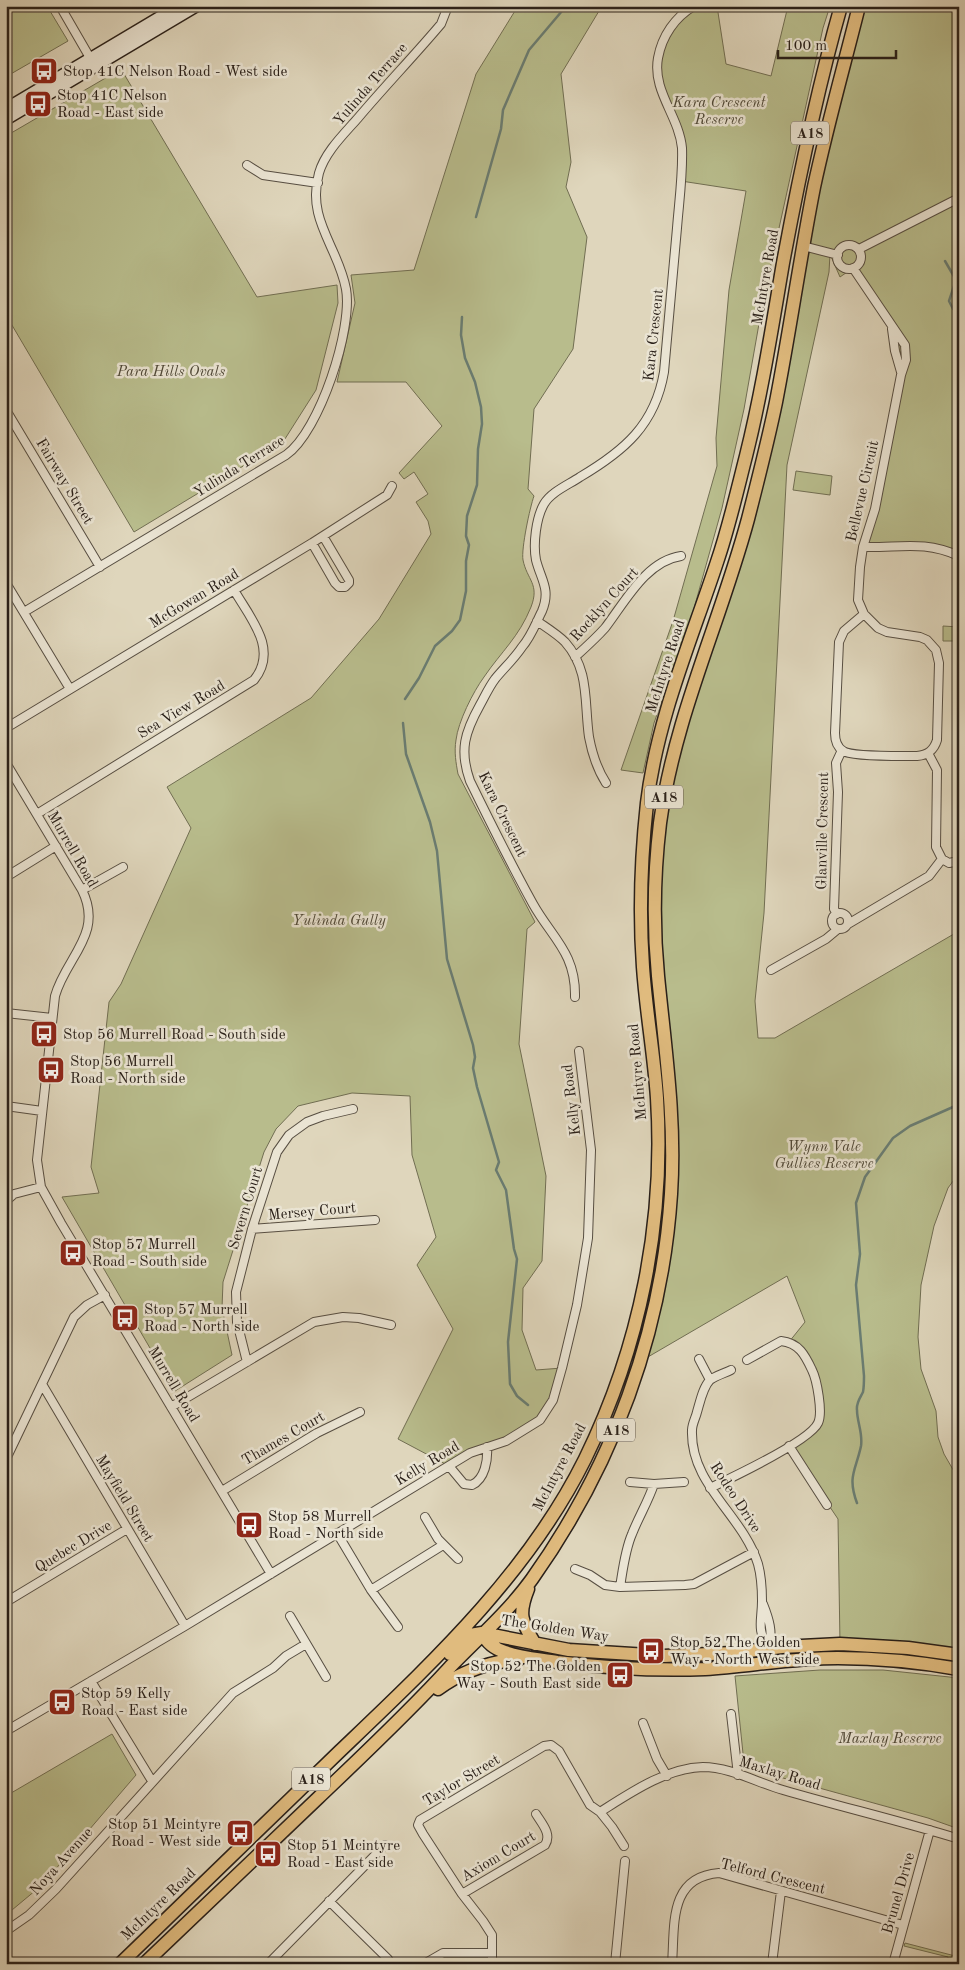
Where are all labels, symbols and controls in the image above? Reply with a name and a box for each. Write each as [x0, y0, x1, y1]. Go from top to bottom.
scale bar [778, 28, 895, 60]
text: 100 m [785, 39, 827, 54]
street label: Yulinda Terrace [331, 41, 411, 129]
bus stop icon: Stop 41C Nelson Road - West side [29, 56, 59, 86]
place label: Stop 41C Nelson Road - West side [63, 65, 288, 80]
bus stop icon: Stop 41C Nelson Road - East side [23, 89, 53, 119]
place label: Stop 41C Nelson Road - East side [57, 89, 167, 121]
park label: Kara Crescent Reserve [672, 96, 766, 128]
road number: A18 [791, 122, 829, 144]
street label: McIntyre Road [751, 228, 782, 326]
street label: Kara Crescent [642, 288, 667, 382]
park label: Para Hills Ovals [116, 365, 225, 380]
street label: Yulinda Terrace [192, 433, 288, 501]
street label: Fairway Street [32, 436, 95, 527]
street label: Bellevue Circuit [845, 439, 882, 543]
street label: Rocklyn Court [568, 565, 642, 645]
street label: McGowan Road [147, 567, 242, 632]
street label: McIntyre Road [644, 618, 689, 715]
street label: Sea View Road [136, 678, 228, 742]
street label: Kara Crescent [475, 770, 529, 860]
street label: Glanville Crescent [815, 772, 832, 890]
road number: A18 [645, 786, 683, 809]
street label: Murrell Road [44, 809, 100, 891]
park label: Yulinda Gully [292, 914, 386, 929]
bus stop icon: Stop 56 Murrell Road - South side [29, 1019, 59, 1049]
street label: McIntyre Road [627, 1023, 650, 1121]
place label: Stop 56 Murrell Road - South side [63, 1028, 286, 1043]
bus stop icon: Stop 56 Murrell Road - North side [36, 1055, 66, 1085]
place label: Stop 56 Murrell Road - North side [70, 1055, 186, 1087]
street label: Kelly Road [561, 1063, 584, 1136]
park label: Wynn Vale Gullies Reserve [774, 1140, 874, 1172]
street label: Severn Court [227, 1165, 266, 1252]
street label: Mersey Court [268, 1201, 357, 1224]
bus stop icon: Stop 57 Murrell Road - South side [58, 1238, 88, 1268]
place label: Stop 57 Murrell Road - South side [92, 1238, 207, 1270]
bus stop icon: Stop 57 Murrell Road - North side [110, 1303, 140, 1333]
place label: Stop 57 Murrell Road - North side [144, 1303, 260, 1335]
street label: Murrell Road [144, 1344, 201, 1425]
street label: Thames Court [240, 1410, 328, 1469]
road number: A18 [597, 1418, 635, 1442]
street label: McIntyre Road [531, 1421, 590, 1514]
street label: Kelly Road [393, 1439, 463, 1489]
street label: Mayfield Street [92, 1453, 155, 1545]
street label: Rodeo Drive [707, 1460, 763, 1536]
bus stop icon: Stop 58 Murrell Road - North side [234, 1510, 264, 1540]
place label: Stop 58 Murrell Road - North side [268, 1510, 384, 1542]
street label: Quebec Drive [33, 1518, 115, 1576]
street label: The Golden Way [500, 1614, 610, 1645]
bus stop icon: Stop 52 The Golden Way - North West side [636, 1636, 666, 1666]
place label: Stop 52 The Golden Way - North West side [670, 1636, 819, 1668]
place label: Stop 52 The Golden Way - South East side [456, 1660, 601, 1692]
bus stop icon: Stop 52 The Golden Way - South East side [605, 1660, 635, 1690]
bus stop icon: Stop 59 Kelly Road - East side [47, 1687, 77, 1717]
place label: Stop 59 Kelly Road - East side [81, 1687, 187, 1719]
park label: Maxlay Reserve [837, 1732, 942, 1747]
street label: Taylor Street [421, 1753, 503, 1810]
street label: Maxlay Road [737, 1755, 822, 1794]
road number: A18 [292, 1768, 330, 1790]
place label: Stop 51 Mcintyre Road - West side [108, 1818, 221, 1850]
bus stop icon: Stop 51 Mcintyre Road - West side [225, 1818, 255, 1848]
street label: Noya Avenue [28, 1825, 96, 1899]
street label: Axiom Court [459, 1829, 539, 1885]
bus stop icon: Stop 51 Mcintyre Road - East side [253, 1839, 283, 1869]
place label: Stop 51 Mcintyre Road - East side [287, 1839, 400, 1871]
street label: Brunel Drive [881, 1851, 918, 1936]
street label: Telford Crescent [719, 1857, 827, 1898]
street label: McIntyre Road [119, 1866, 199, 1944]

